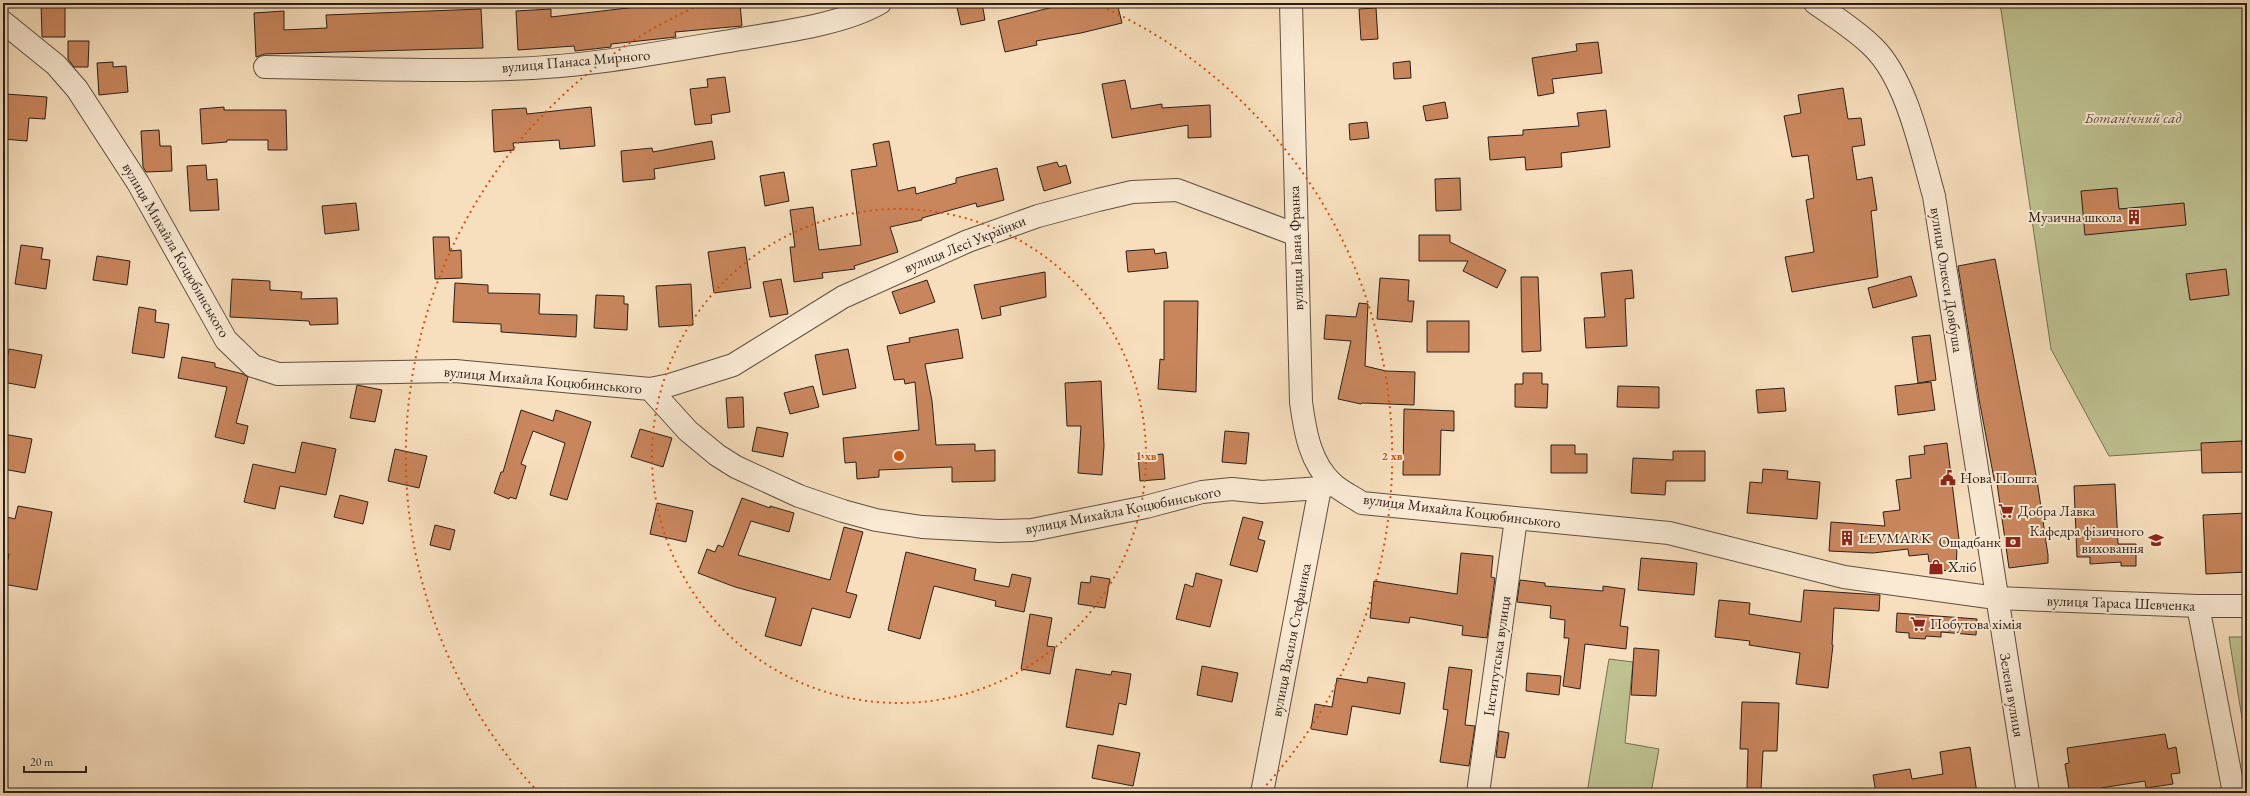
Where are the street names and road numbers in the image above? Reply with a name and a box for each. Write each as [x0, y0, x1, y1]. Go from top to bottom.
street label: вулиця Панаса Мирного [501, 45, 651, 76]
street label: вулиця Михайла Коцюбинського [118, 159, 234, 341]
street label: вулиця Івана Франка [1284, 185, 1307, 311]
street label: вулиця Олекси Довбуша [1927, 206, 1968, 354]
street label: вулиця Лесі Українки [901, 210, 1028, 277]
street label: вулиця Михайла Коцюбинського [443, 361, 643, 398]
street label: вулиця Михайла Коцюбинського [1023, 481, 1222, 538]
street label: вулиця Михайла Коцюбинського [1362, 489, 1562, 532]
street label: вулиця Василя Стефаника [1266, 562, 1315, 718]
street label: вулиця Тараса Шевченка [2046, 590, 2196, 615]
street label: Інститутська вулиця [1479, 594, 1514, 717]
street label: Зелена вулиця [1996, 651, 2029, 739]

